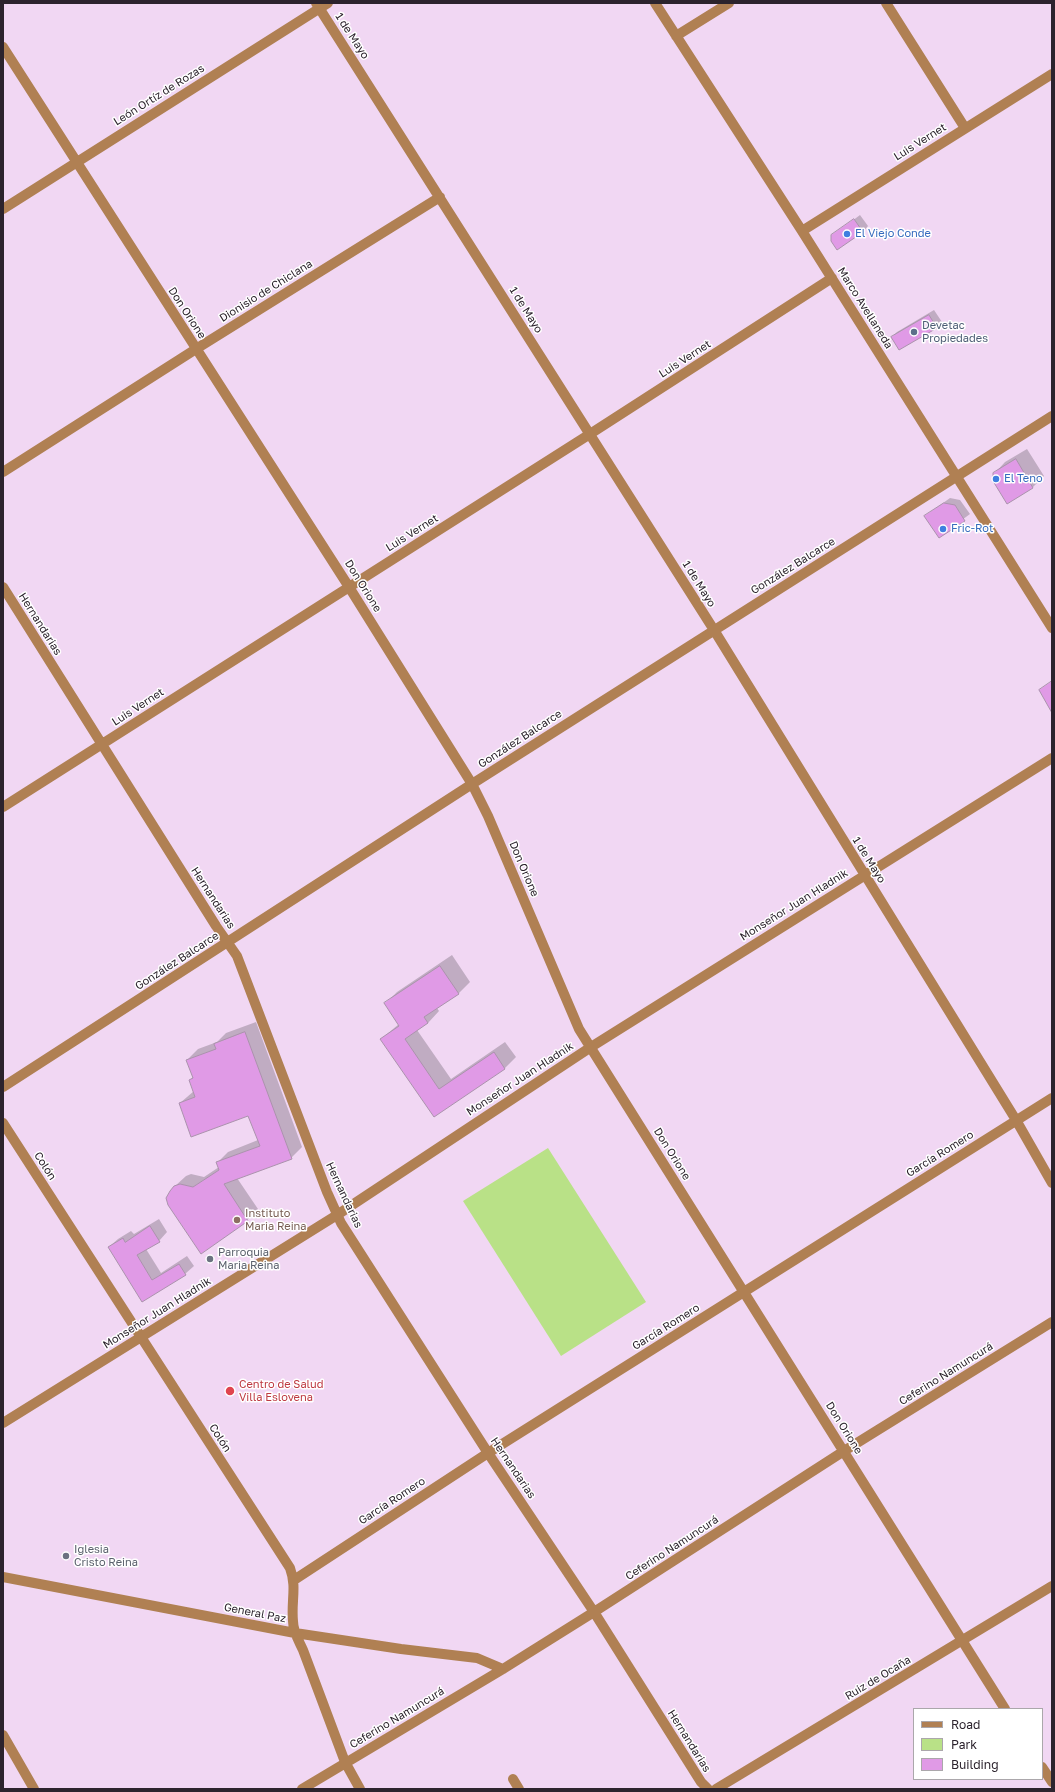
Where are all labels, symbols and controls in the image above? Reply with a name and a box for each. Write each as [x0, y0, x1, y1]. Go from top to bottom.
street label: 1 de Mayo [332, 11, 372, 61]
street label: León Ortíz de Rozas [111, 62, 207, 128]
street label: Luis Vernet [891, 121, 949, 163]
place label: El Viejo Conde [855, 227, 931, 241]
marker: El Viejo Conde [842, 229, 852, 239]
street label: Dionisio de Chiclana [217, 257, 315, 325]
street label: Marco Avellaneda [835, 265, 895, 351]
street label: 1 de Mayo [507, 284, 545, 336]
street label: Don Orione [165, 285, 209, 341]
place label: Devetac Propiedades [922, 319, 988, 345]
marker: Devetac Propiedades [909, 327, 919, 337]
street label: Luis Vernet [657, 337, 713, 381]
place label: El Teno [1004, 472, 1043, 486]
marker: El Teno [991, 474, 1001, 484]
street label: Luis Vernet [383, 512, 441, 554]
place label: Fric-Rot [951, 522, 993, 536]
marker: Fric-Rot [938, 524, 948, 534]
street label: González Balcarce [748, 535, 838, 597]
street label: Don Orione [342, 558, 384, 614]
street label: 1 de Mayo [680, 558, 718, 610]
street label: Hernandarias [16, 590, 64, 658]
street label: Luis Vernet [110, 685, 166, 729]
street label: González Balcarce [476, 707, 564, 771]
street label: 1 de Mayo [850, 834, 888, 886]
street label: Don Orione [506, 839, 542, 899]
street label: Hernandarias [188, 865, 238, 931]
street label: Monseñor Juan Hladnik [738, 866, 850, 944]
street label: González Balcarce [133, 929, 221, 993]
street label: Monseñor Juan Hladnik [464, 1040, 576, 1118]
street label: Don Orione [651, 1126, 693, 1182]
street label: García Romero [904, 1128, 976, 1180]
street label: Colón [31, 1149, 59, 1183]
street label: Hernandarias [323, 1160, 365, 1230]
place label: Instituto Maria Reina [245, 1207, 307, 1233]
marker: Instituto Maria Reina [232, 1215, 242, 1225]
place label: Parroquia Maria Reina [218, 1246, 280, 1272]
marker: Parroquia Maria Reina [205, 1254, 215, 1264]
street label: Monseñor Juan Hladnik [101, 1274, 213, 1352]
street label: García Romero [630, 1301, 702, 1353]
street label: Ceferino Namuncurá [897, 1340, 995, 1408]
place label: Centro de Salud Villa Eslovena [239, 1378, 324, 1404]
marker: Centro de Salud Villa Eslovena [224, 1385, 236, 1397]
street label: Don Orione [823, 1400, 865, 1456]
street label: Colón [206, 1421, 234, 1455]
street label: Hernandarias [488, 1435, 538, 1501]
street label: García Romero [356, 1475, 428, 1527]
street label: Ceferino Namuncurá [623, 1513, 721, 1583]
place label: Iglesia Cristo Reina [74, 1543, 138, 1569]
marker: Iglesia Cristo Reina [61, 1551, 71, 1561]
street label: General Paz [223, 1601, 287, 1625]
street label: Ruiz de Ocaña [843, 1653, 913, 1703]
street label: Ceferino Namuncurá [347, 1684, 447, 1752]
street label: Hernandarias [665, 1707, 713, 1775]
legend [913, 1708, 1043, 1780]
text: Road [951, 1717, 980, 1732]
text: Park [951, 1737, 977, 1752]
text: Building [951, 1757, 999, 1772]

